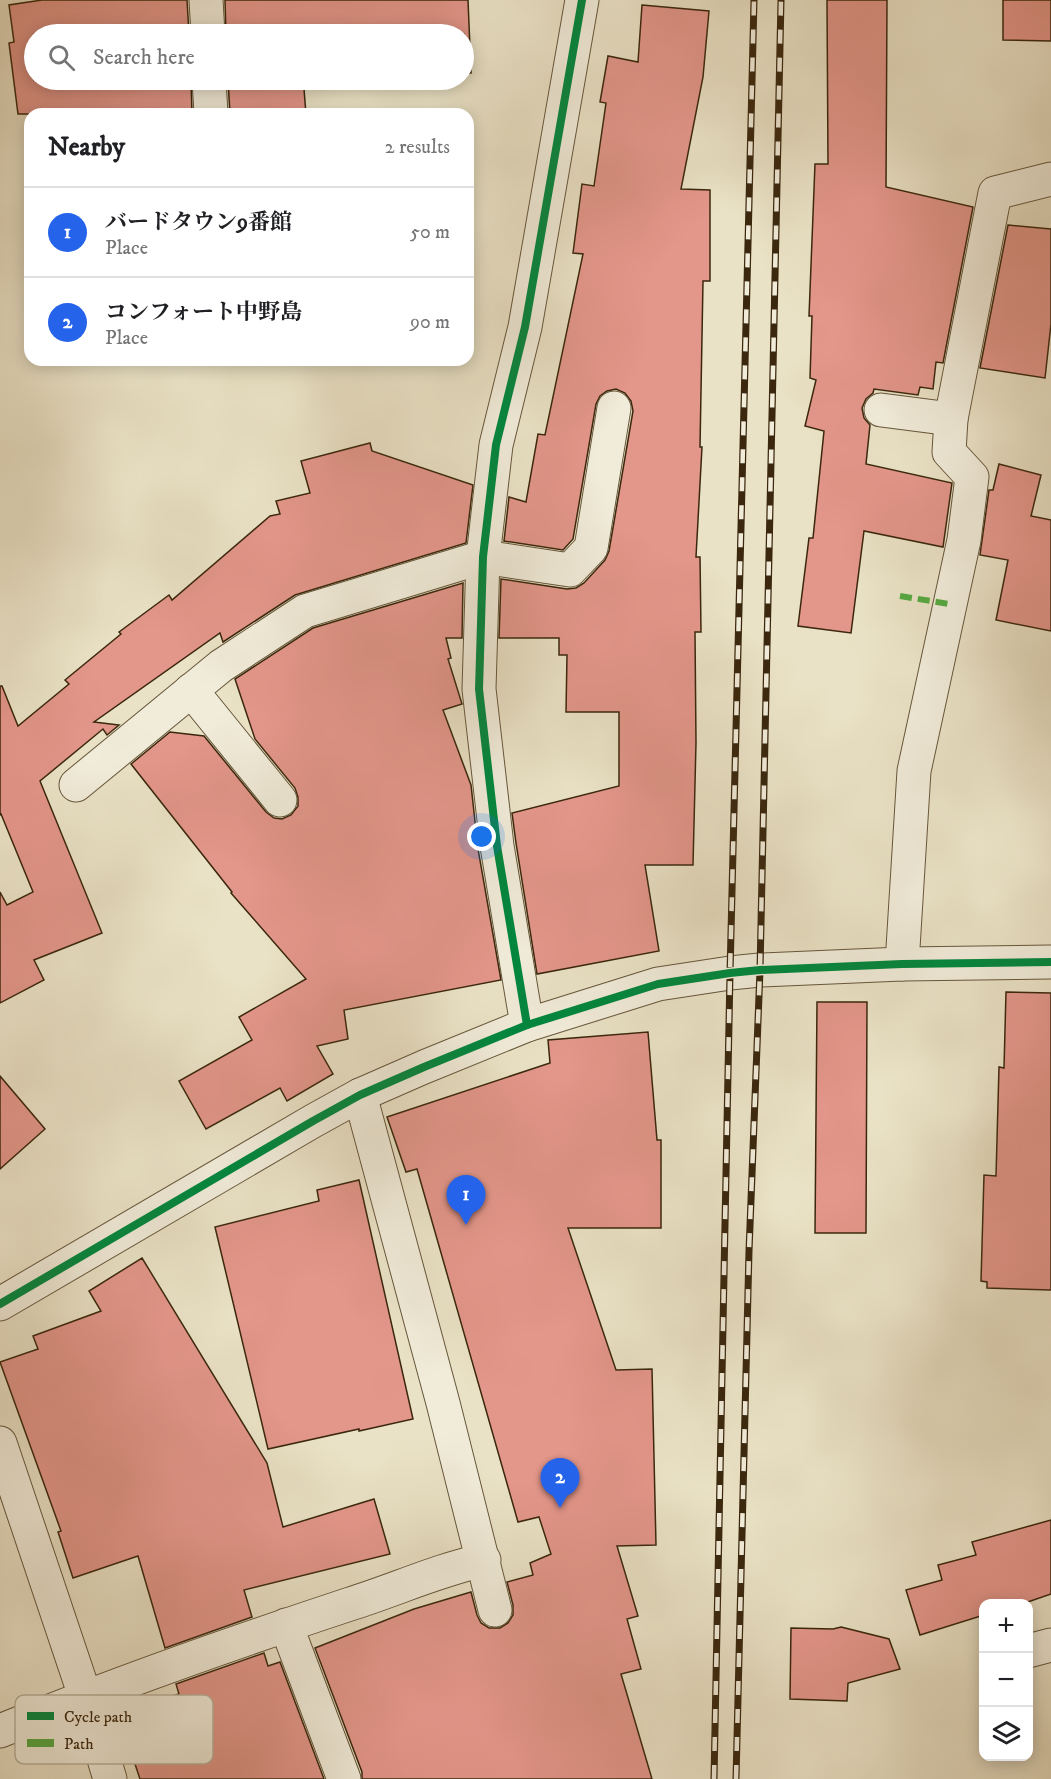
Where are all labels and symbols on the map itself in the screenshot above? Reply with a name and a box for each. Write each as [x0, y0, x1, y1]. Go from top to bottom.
your location [467, 822, 496, 851]
pin: 1 [446, 1176, 486, 1225]
pin: 2 [540, 1458, 580, 1508]
legend [15, 1695, 213, 1764]
text: Cycle path [64, 1707, 133, 1727]
text: Path [64, 1734, 94, 1754]

